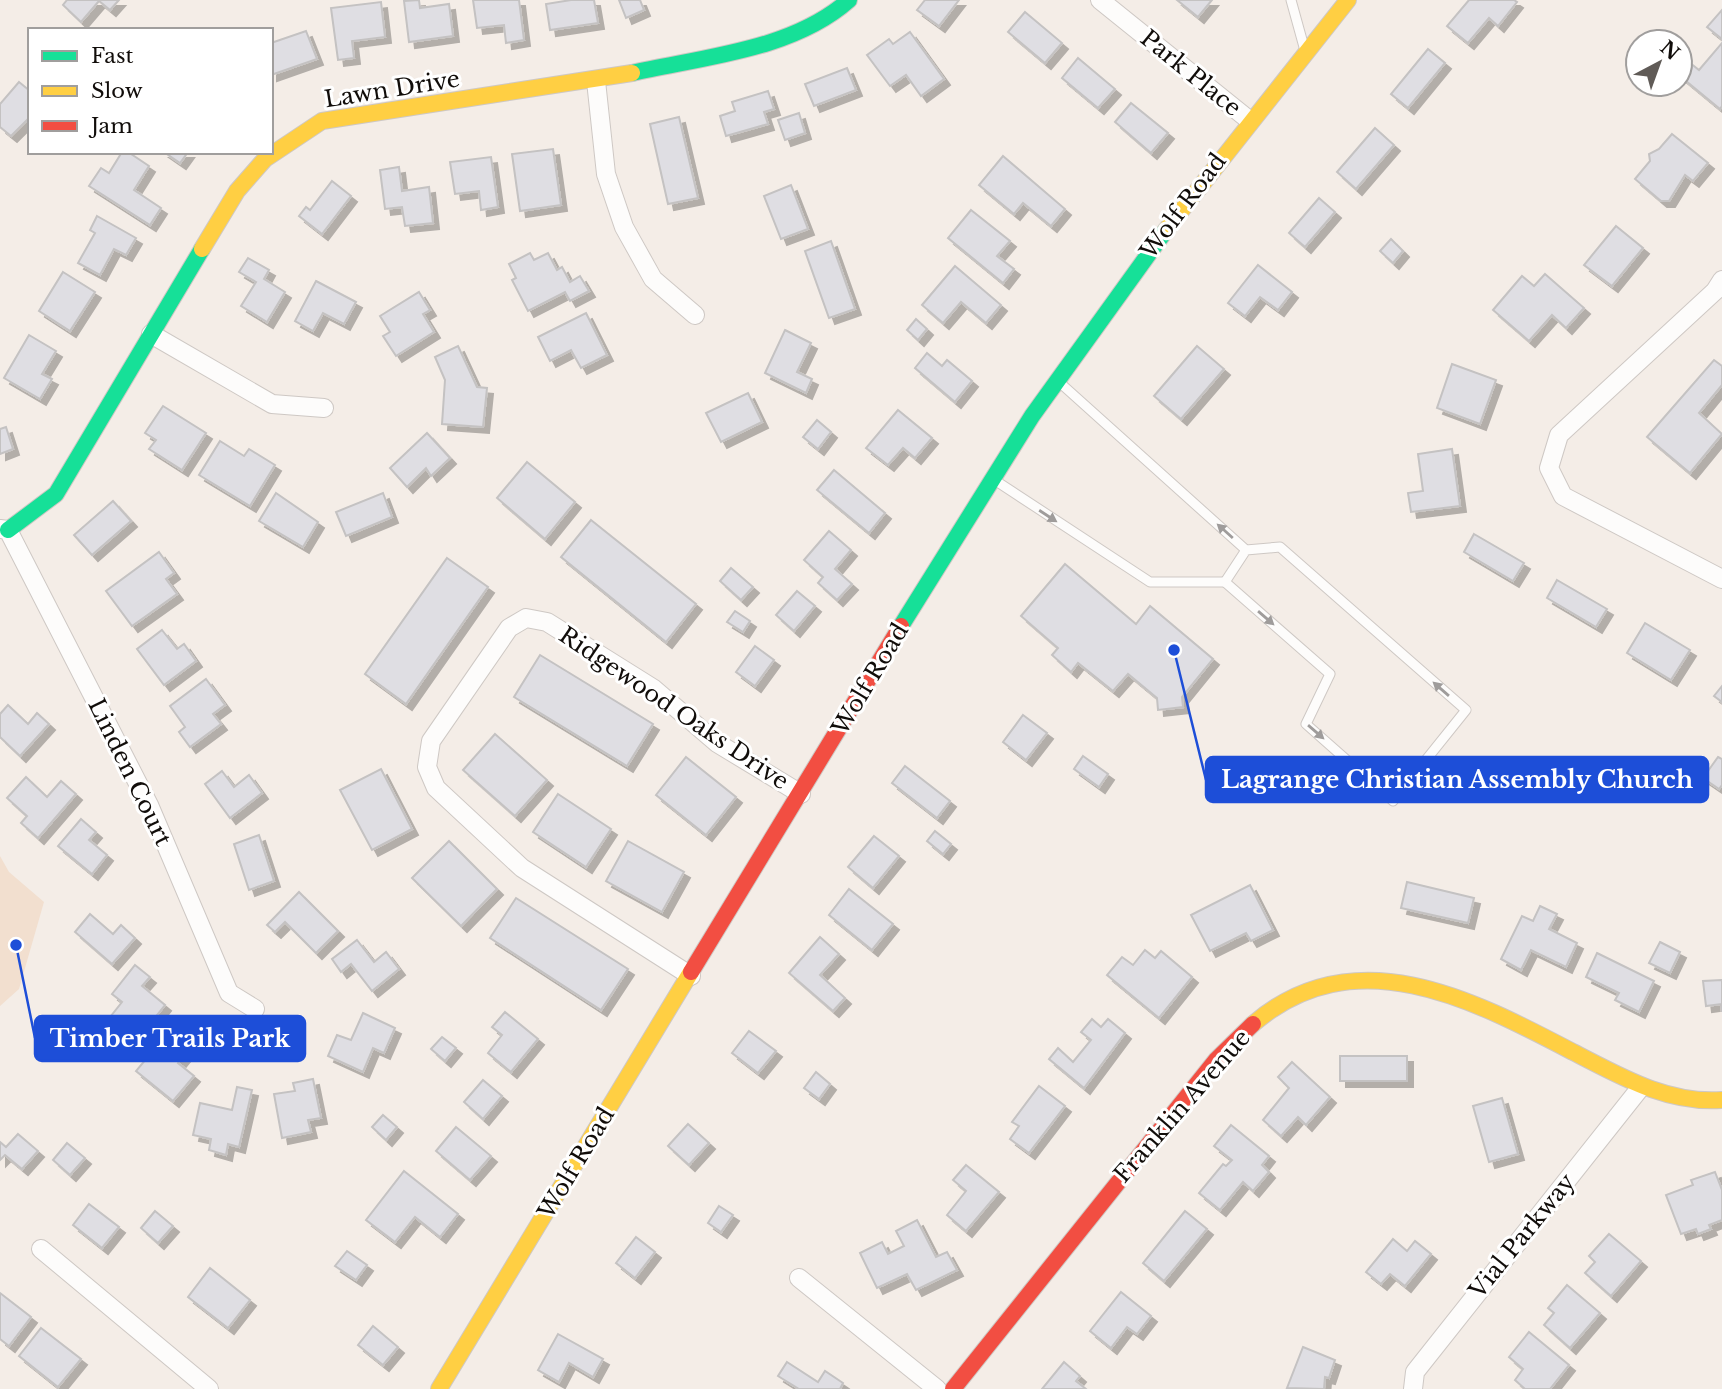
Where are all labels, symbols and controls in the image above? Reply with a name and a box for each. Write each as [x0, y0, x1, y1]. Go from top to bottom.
street label: Park Place [1135, 24, 1247, 122]
legend [28, 28, 273, 154]
north arrow [1624, 28, 1694, 98]
text: N [1656, 36, 1684, 65]
text: Fast [91, 43, 133, 69]
street label: Lawn Drive [322, 64, 462, 114]
text: Slow [91, 78, 143, 104]
text: Jam [88, 113, 133, 139]
street label: Wolf Road [1134, 148, 1232, 265]
one-way arrow [1039, 509, 1058, 522]
one-way arrow [1216, 523, 1234, 539]
one-way arrow [1257, 610, 1275, 626]
street label: Wolf Road [825, 618, 914, 741]
street label: Ridgewood Oaks Drive [554, 621, 794, 795]
one-way arrow [1433, 681, 1450, 697]
street label: Linden Court [82, 694, 178, 850]
one-way arrow [1307, 724, 1325, 740]
callout: Lagrange Christian Assembly Church [1206, 757, 1708, 802]
text: Lagrange Christian Assembly Church [1221, 765, 1693, 794]
callout: Timber Trails Park [35, 1016, 305, 1061]
text: Timber Trails Park [50, 1024, 291, 1053]
street label: Franklin Avenue [1108, 1024, 1256, 1188]
street label: Wolf Road [531, 1102, 620, 1225]
street label: Vial Parkway [1463, 1168, 1581, 1305]

